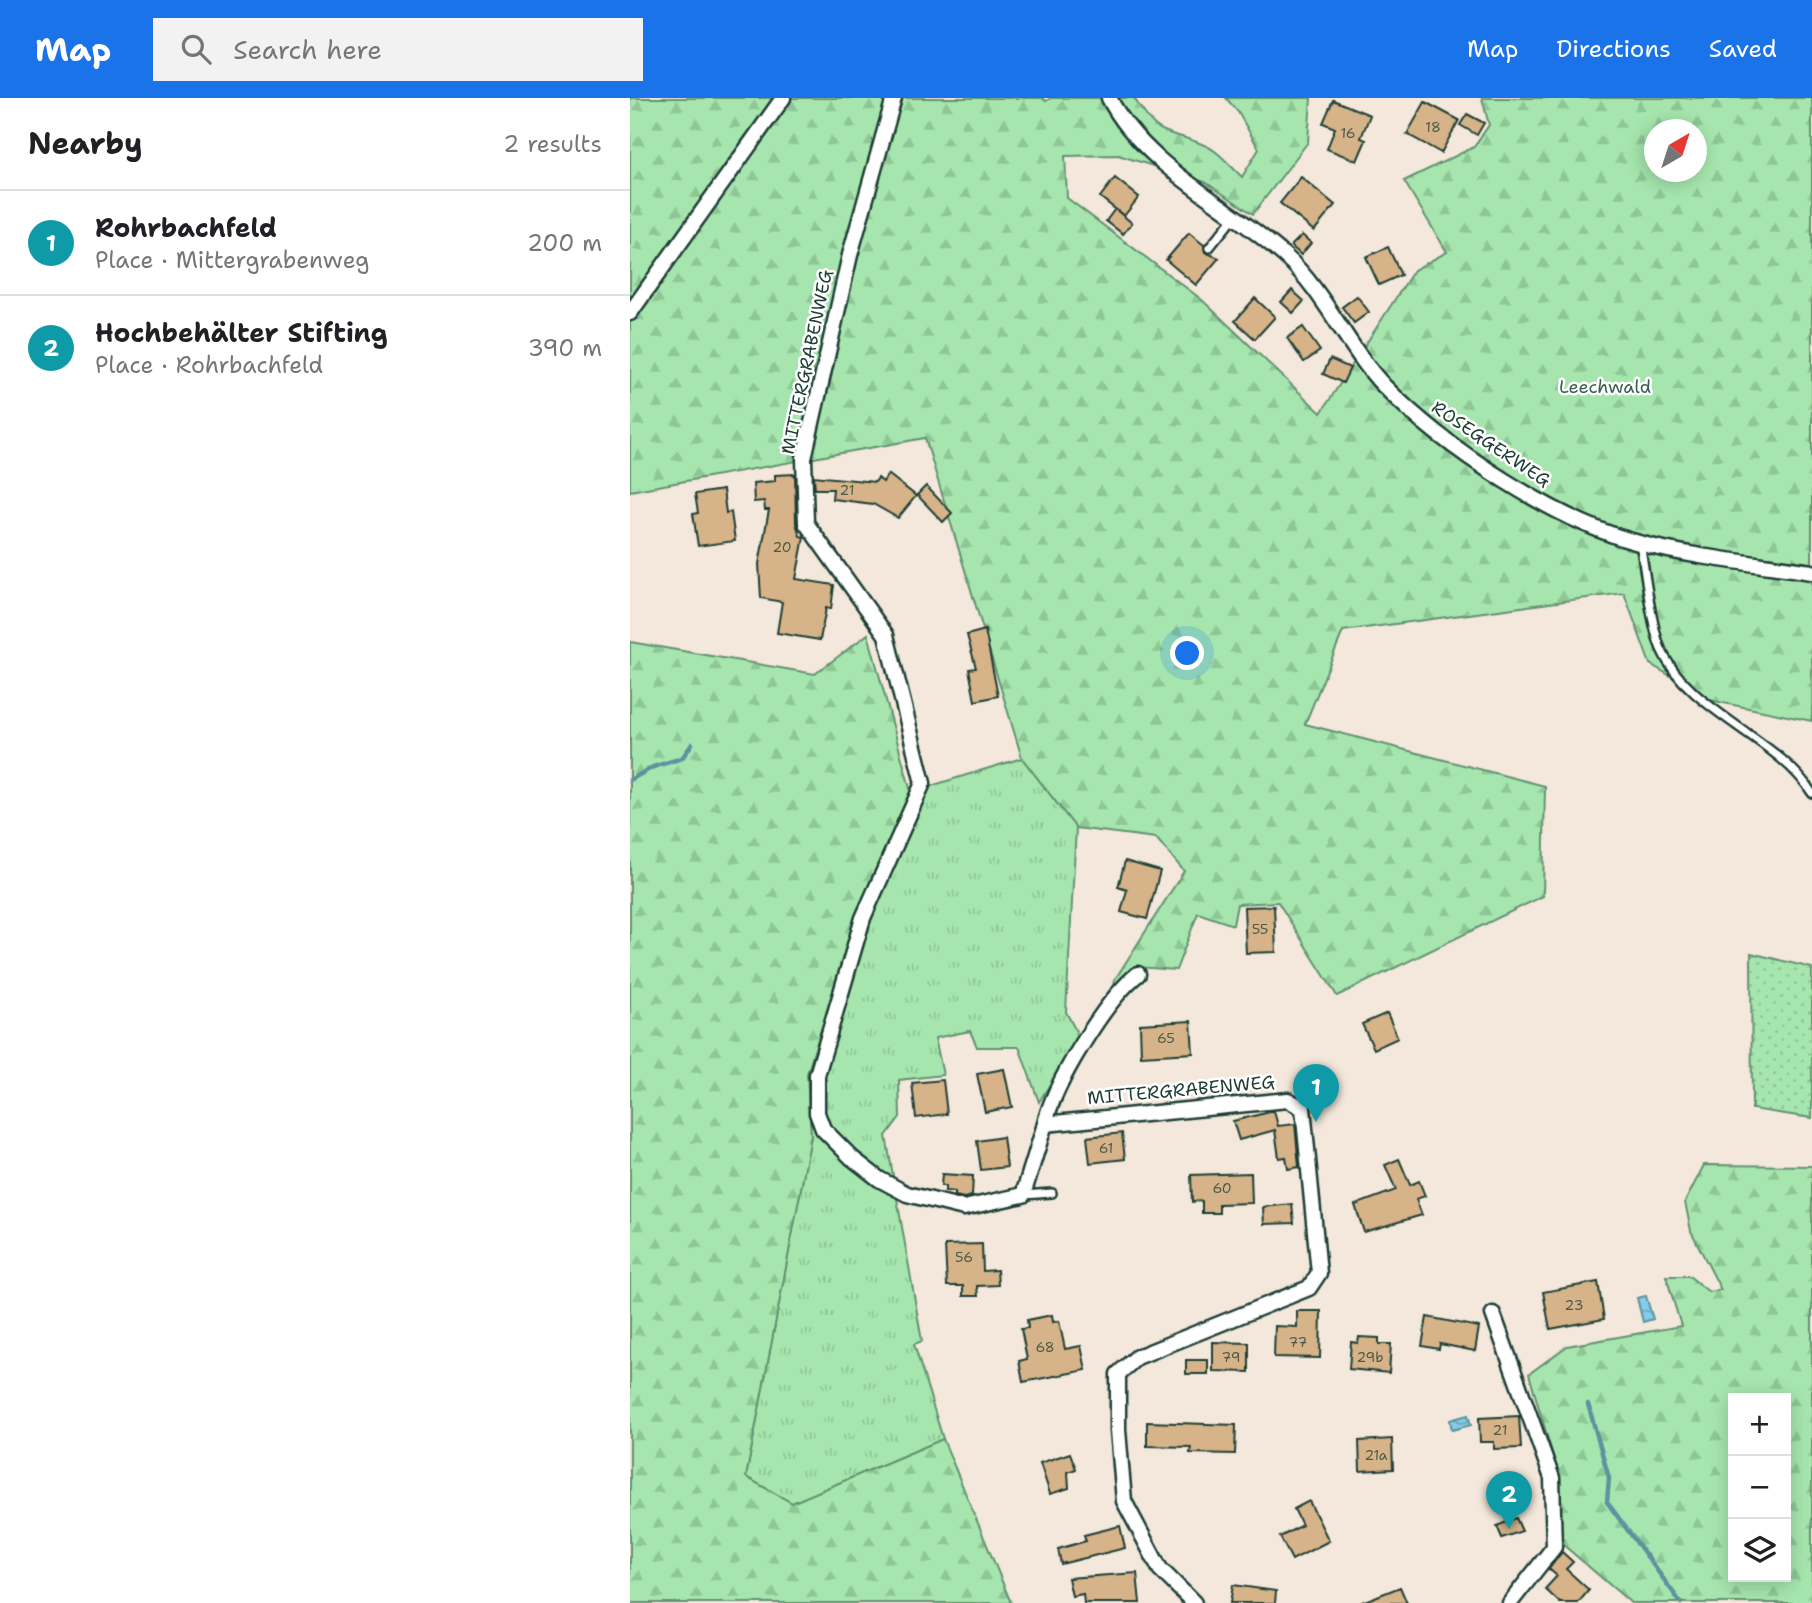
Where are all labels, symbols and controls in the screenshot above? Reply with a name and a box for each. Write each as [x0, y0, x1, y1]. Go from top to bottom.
search box [153, 18, 643, 81]
text: Map [35, 27, 111, 72]
icon: search [177, 30, 215, 68]
text: Search here [233, 32, 382, 67]
text: Map [1467, 33, 1518, 65]
text: Directions [1556, 33, 1671, 65]
text: Saved [1709, 33, 1777, 65]
house number: 18 [1425, 118, 1441, 136]
north arrow [1644, 119, 1707, 182]
text: Nearby [28, 123, 143, 164]
house number: 16 [1340, 124, 1356, 142]
text: 2 results [503, 129, 602, 159]
text: Rohrbachfeld [95, 210, 277, 245]
text: 1 [46, 228, 56, 258]
text: 200 m [527, 228, 602, 258]
text: Place · Mittergrabenweg [95, 245, 369, 275]
street label: MITTERGRABENWEG [776, 267, 838, 457]
text: Hochbehälter Stifting [95, 315, 388, 350]
text: 2 [43, 333, 59, 363]
text: 390 m [528, 333, 602, 363]
text: Place · Rohrbachfeld [95, 350, 323, 380]
park label: Leechwald [1559, 375, 1651, 399]
street label: ROSEGGERWEG [1427, 395, 1555, 493]
house number: 21 [840, 481, 854, 499]
house number: 20 [772, 538, 792, 556]
your location [1170, 636, 1204, 670]
house number: 55 [1252, 920, 1268, 938]
house number: 65 [1157, 1029, 1175, 1047]
pin: 1 [1293, 1064, 1339, 1122]
street label: MITTERGRABENWEG [1086, 1070, 1276, 1110]
house number: 61 [1099, 1139, 1113, 1157]
house number: 60 [1212, 1179, 1232, 1197]
house number: 56 [955, 1248, 973, 1266]
house number: 23 [1565, 1296, 1583, 1314]
house number: 77 [1289, 1333, 1307, 1351]
house number: 68 [1035, 1338, 1055, 1356]
house number: 79 [1221, 1348, 1241, 1366]
house number: 29b [1356, 1348, 1384, 1366]
map controls [1728, 1393, 1791, 1582]
button: + [1728, 1393, 1791, 1456]
house number: 21 [1493, 1421, 1507, 1439]
house number: 21a [1364, 1446, 1388, 1464]
button: − [1728, 1456, 1791, 1519]
pin: 2 [1486, 1471, 1532, 1529]
button: layers [1728, 1519, 1791, 1582]

